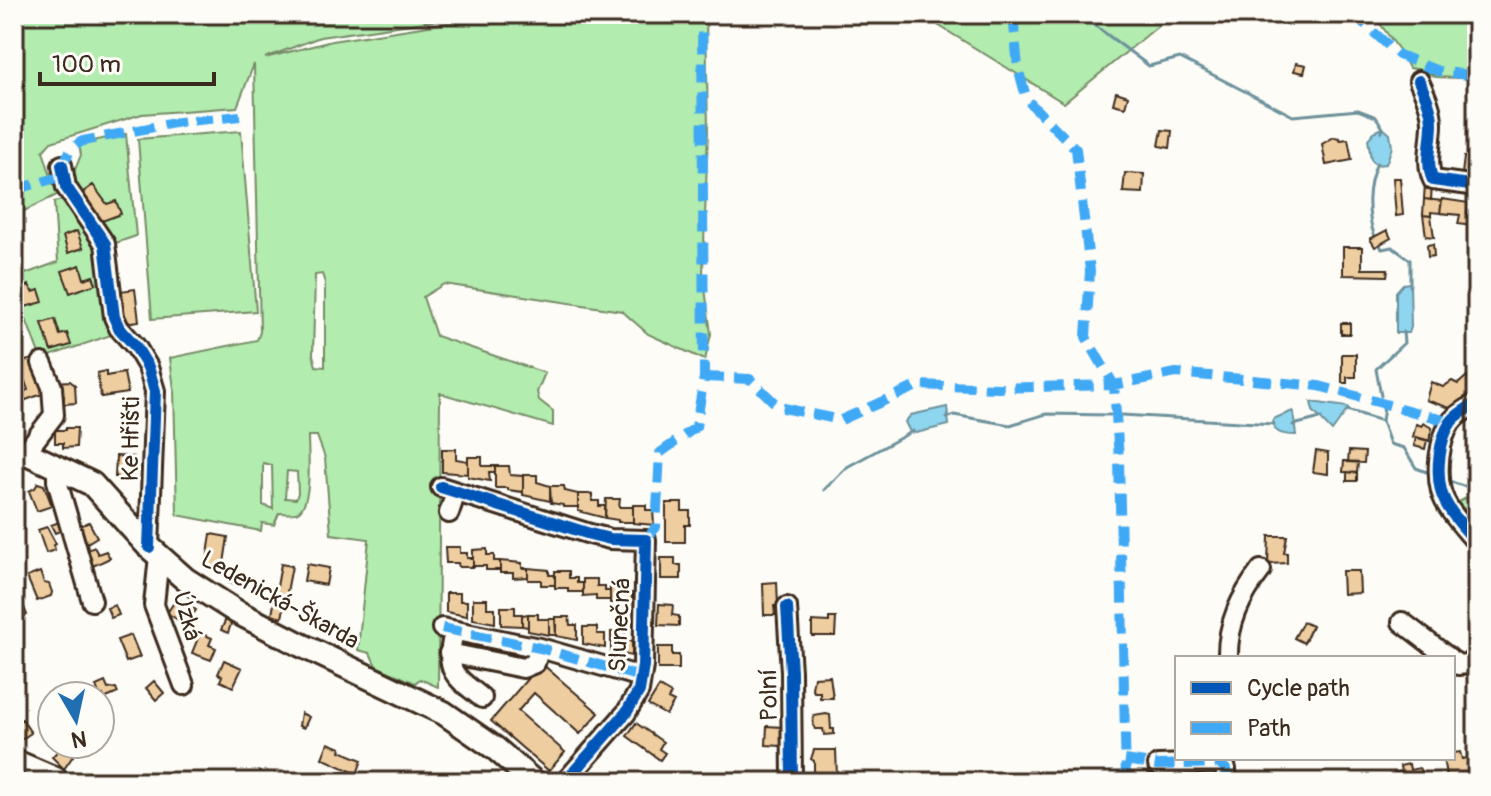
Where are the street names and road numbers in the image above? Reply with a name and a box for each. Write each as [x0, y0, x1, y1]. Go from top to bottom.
street label: Ke Hřišti [116, 396, 146, 482]
street label: Ledenická-Škarda [196, 544, 365, 655]
street label: Slunečná [603, 577, 637, 673]
street label: Úzká [167, 588, 207, 644]
street label: Polní [754, 669, 784, 721]

